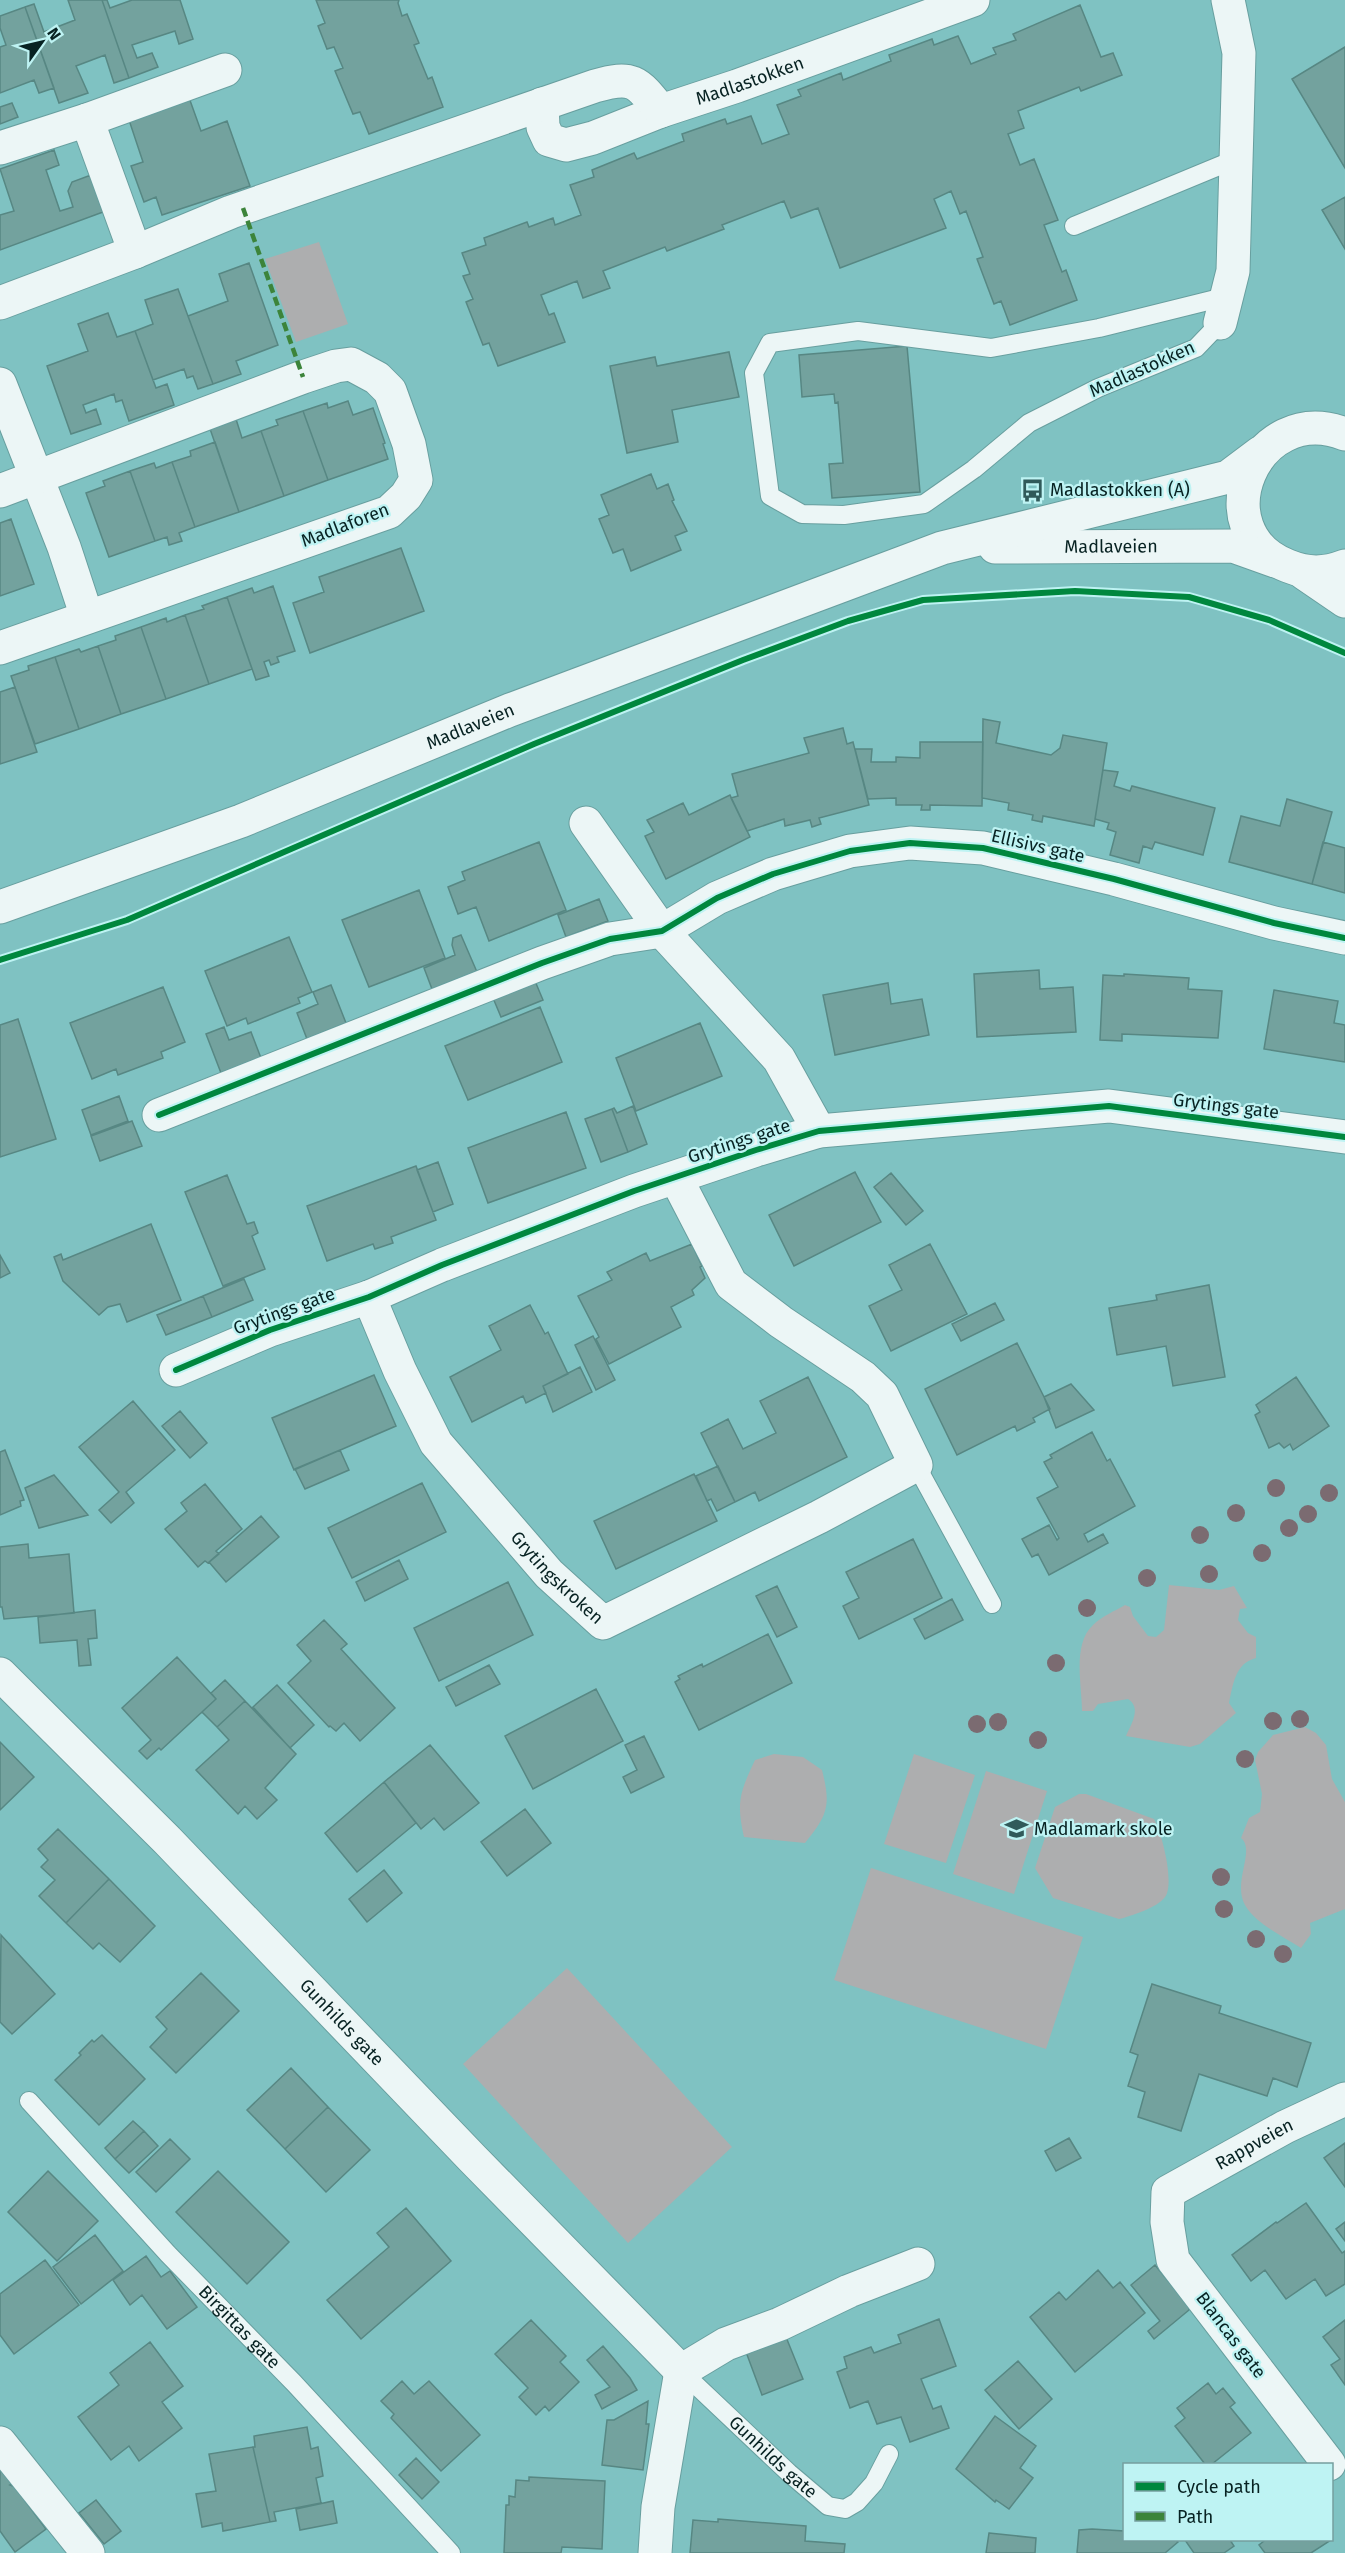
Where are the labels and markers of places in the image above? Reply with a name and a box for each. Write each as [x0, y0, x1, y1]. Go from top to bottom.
bus stop icon: Madlastokken (A) [1019, 477, 1045, 503]
place label: Madlastokken (A) [1050, 479, 1190, 501]
school or university icon: Madlamark skole [1003, 1816, 1029, 1842]
place label: Madlamark skole [1034, 1818, 1173, 1840]

